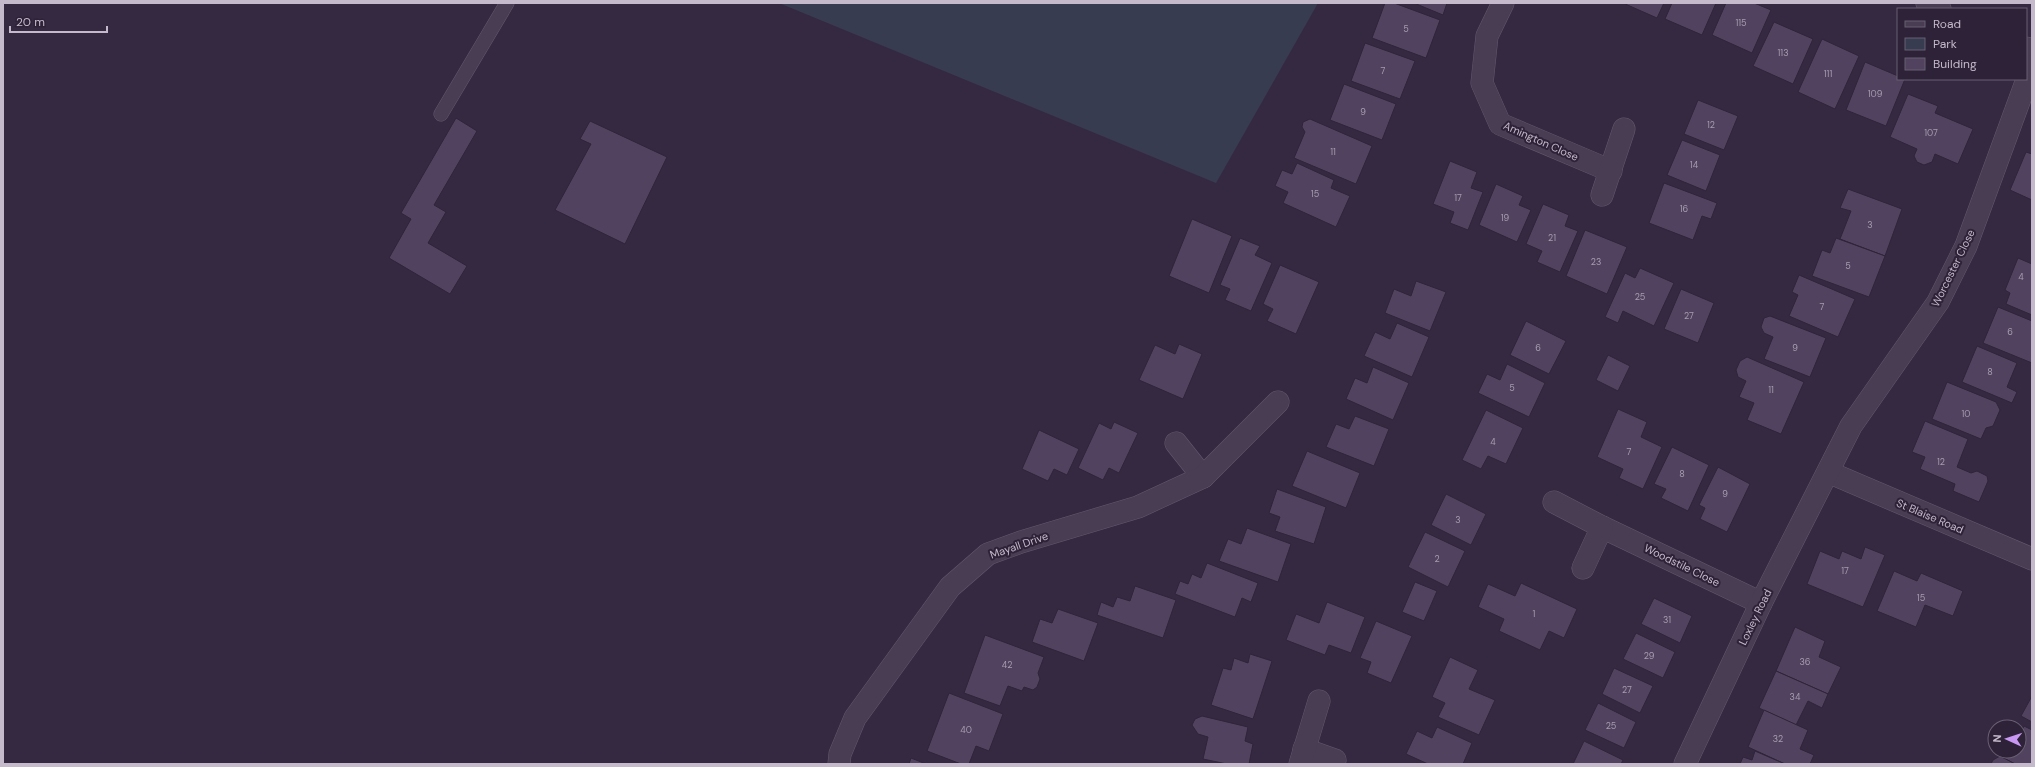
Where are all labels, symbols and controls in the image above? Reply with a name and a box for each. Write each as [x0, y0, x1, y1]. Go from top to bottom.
scale bar [10, 8, 107, 34]
legend [1897, 8, 2027, 80]
text: 20 m [16, 14, 45, 30]
text: Road [1933, 16, 1961, 32]
house number: 115 [1735, 17, 1747, 29]
house number: 5 [1403, 23, 1409, 35]
text: Park [1933, 36, 1957, 52]
house number: 113 [1778, 47, 1788, 59]
text: Building [1933, 56, 1977, 72]
house number: 7 [1381, 65, 1386, 77]
house number: 111 [1824, 68, 1832, 80]
house number: 109 [1868, 88, 1883, 100]
house number: 9 [1360, 106, 1366, 118]
street label: Amington Close [1501, 118, 1581, 164]
house number: 12 [1707, 119, 1715, 131]
house number: 107 [1924, 127, 1938, 139]
house number: 11 [1330, 146, 1336, 158]
house number: 14 [1690, 159, 1699, 171]
house number: 15 [1311, 188, 1319, 200]
house number: 17 [1454, 192, 1462, 204]
house number: 16 [1680, 203, 1689, 215]
house number: 19 [1501, 212, 1510, 224]
house number: 3 [1867, 219, 1873, 231]
street label: Worcester Close [1928, 227, 1978, 309]
house number: 21 [1548, 232, 1556, 244]
house number: 23 [1591, 256, 1601, 268]
house number: 5 [1845, 260, 1851, 272]
house number: 4 [2018, 271, 2024, 283]
house number: 25 [1635, 291, 1645, 303]
house number: 7 [1820, 301, 1825, 313]
house number: 27 [1684, 310, 1694, 322]
house number: 6 [2007, 326, 2013, 338]
house number: 6 [1535, 342, 1541, 354]
house number: 9 [1792, 342, 1798, 354]
house number: 8 [1987, 366, 1993, 378]
house number: 5 [1509, 382, 1515, 394]
house number: 11 [1768, 384, 1774, 396]
house number: 10 [1962, 408, 1970, 420]
house number: 4 [1490, 436, 1496, 448]
house number: 7 [1627, 446, 1632, 458]
house number: 12 [1937, 456, 1945, 468]
house number: 8 [1679, 468, 1685, 480]
house number: 9 [1722, 488, 1728, 500]
street label: St Blaise Road [1894, 496, 1966, 536]
house number: 3 [1455, 514, 1461, 526]
street label: Mayall Drive [988, 528, 1050, 562]
street label: Woodstile Close [1642, 541, 1722, 589]
house number: 2 [1434, 553, 1440, 565]
house number: 17 [1841, 565, 1849, 577]
street label: Loxley Road [1735, 587, 1775, 647]
house number: 15 [1917, 592, 1925, 604]
house number: 1 [1533, 608, 1536, 620]
house number: 31 [1663, 614, 1671, 626]
house number: 29 [1644, 650, 1655, 662]
house number: 36 [1800, 656, 1811, 668]
house number: 42 [1002, 659, 1012, 671]
house number: 27 [1622, 684, 1632, 696]
house number: 34 [1790, 691, 1801, 703]
north arrow [1987, 719, 2027, 759]
house number: 25 [1606, 720, 1616, 732]
house number: 40 [960, 724, 972, 736]
house number: 32 [1773, 733, 1783, 745]
text: N [1990, 734, 2004, 743]

